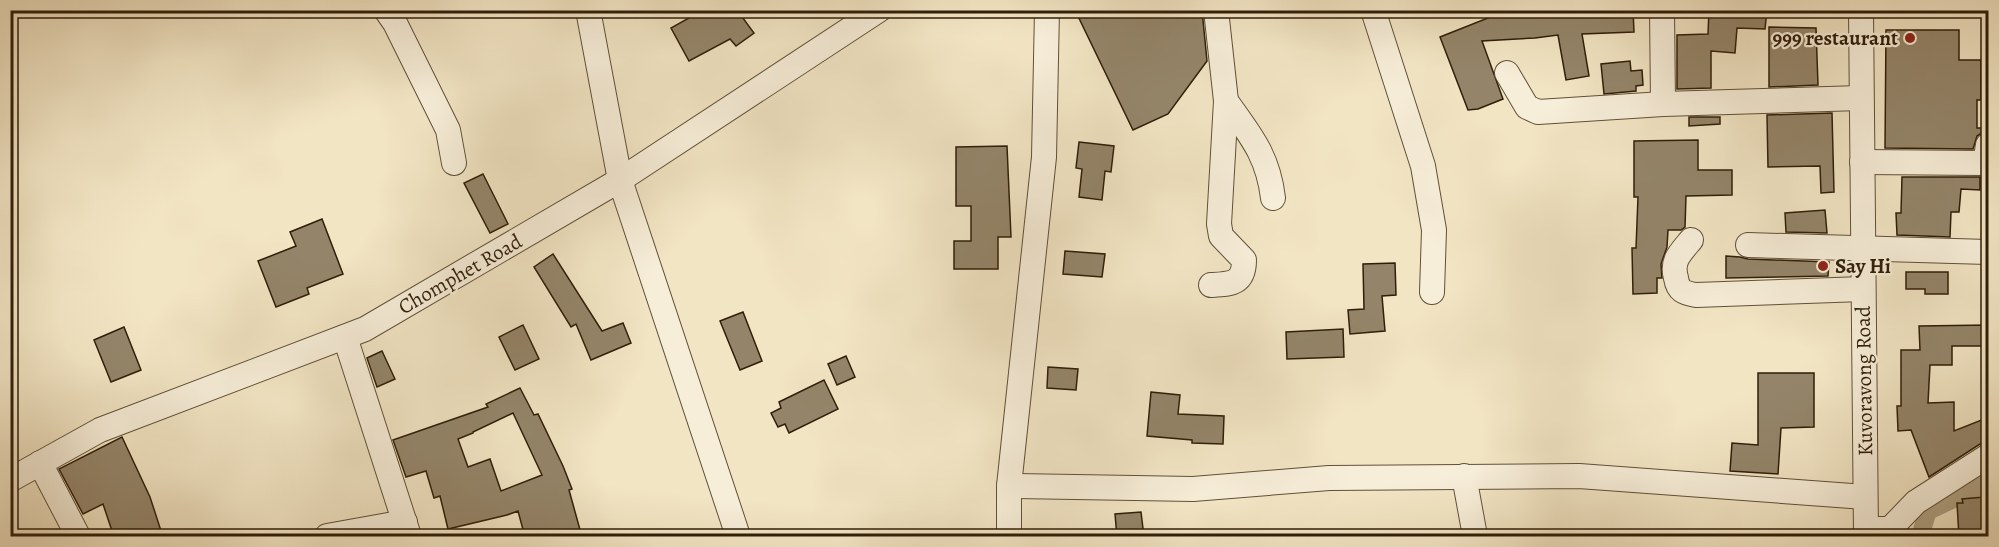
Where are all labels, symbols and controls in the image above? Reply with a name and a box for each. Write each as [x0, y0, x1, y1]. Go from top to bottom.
place label: 999 restaurant [1773, 24, 1898, 52]
marker: 999 restaurant [1903, 31, 1917, 45]
street label: Chomphet Road [393, 227, 528, 321]
place label: Say Hi [1835, 252, 1891, 280]
marker: Say Hi [1816, 259, 1830, 273]
street label: Kuvoravong Road [1849, 305, 1879, 456]

